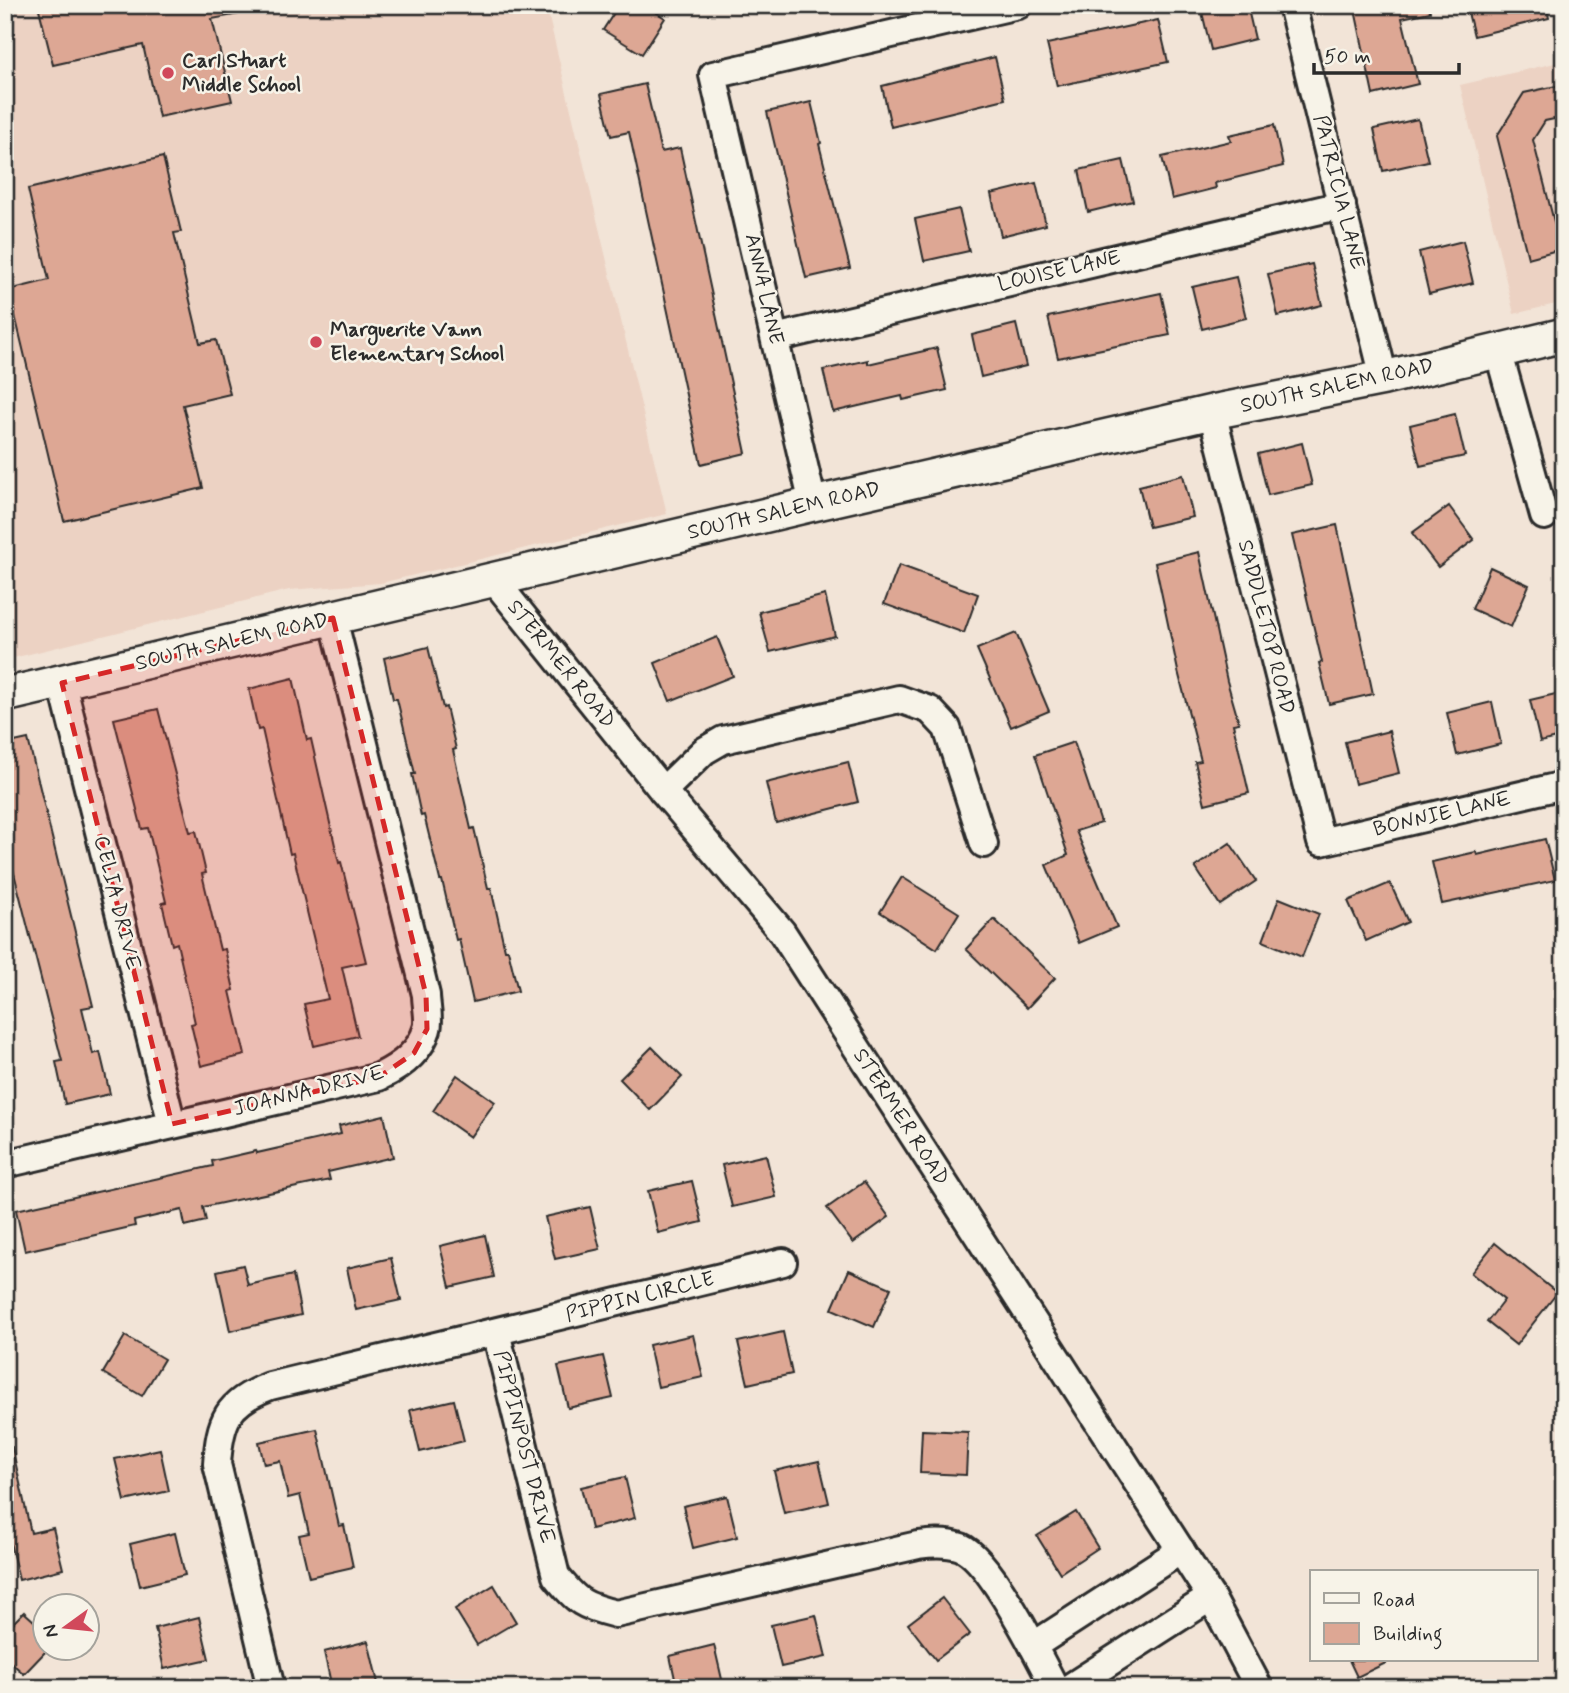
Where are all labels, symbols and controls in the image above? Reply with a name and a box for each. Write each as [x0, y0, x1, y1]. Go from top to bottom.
scale bar [1314, 32, 1459, 76]
text: 50 m [1324, 43, 1371, 71]
place label: Carl Stuart Middle School [182, 47, 301, 99]
marker: Carl Stuart Middle School [160, 65, 176, 81]
street label: PATRICIA LANE [1306, 112, 1372, 272]
street label: ANNA LANE [738, 231, 790, 347]
street label: LOUISE LANE [995, 243, 1123, 299]
place label: Marguerite Vann Elementary School [330, 316, 505, 368]
marker: Marguerite Vann Elementary School [308, 334, 324, 350]
street label: SOUTH SALEM ROAD [1238, 352, 1436, 420]
street label: SOUTH SALEM ROAD [685, 475, 883, 547]
street label: SADDLETOP ROAD [1231, 537, 1301, 717]
street label: STERMER ROAD [500, 594, 622, 734]
street label: SOUTH SALEM ROAD [133, 606, 331, 678]
street label: BONNIE LANE [1370, 785, 1514, 843]
street label: CELIA DRIVE [87, 833, 147, 973]
street label: STERMER ROAD [846, 1043, 956, 1191]
street label: JOANNA DRIVE [231, 1059, 387, 1123]
street label: PIPPIN CIRCLE [563, 1265, 717, 1329]
street label: PIPPINPOST DRIVE [487, 1348, 562, 1546]
legend [1310, 1570, 1538, 1662]
text: Road [1373, 1586, 1415, 1614]
north arrow [32, 1592, 102, 1662]
text: Building [1373, 1620, 1443, 1650]
text: N [37, 1622, 65, 1640]

